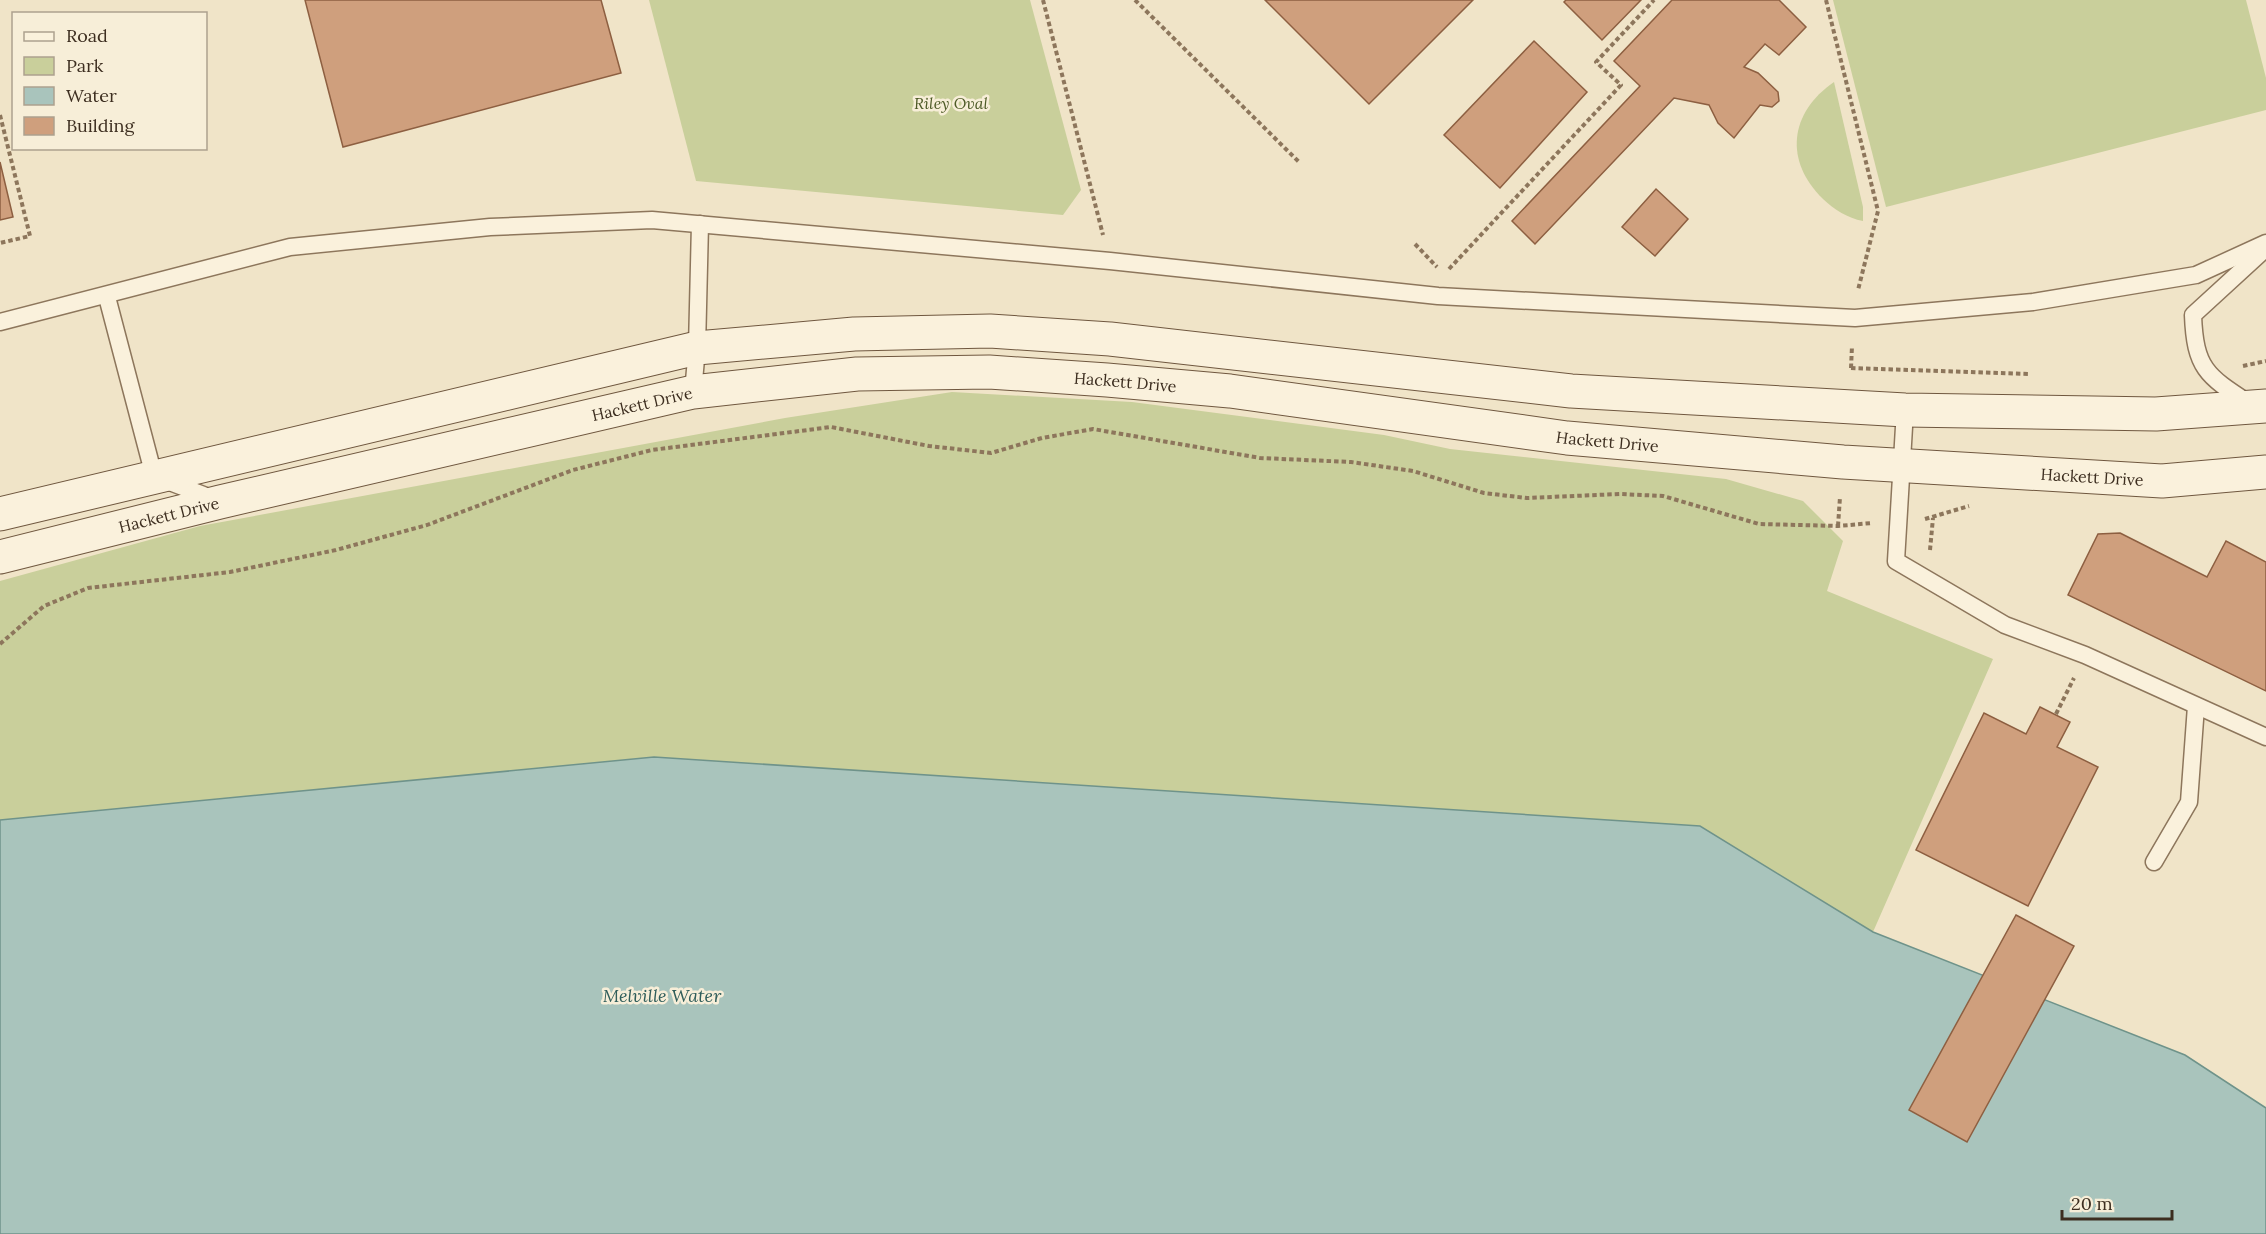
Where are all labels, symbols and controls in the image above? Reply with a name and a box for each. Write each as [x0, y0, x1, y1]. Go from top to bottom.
legend [12, 12, 207, 150]
text: Road [66, 24, 108, 47]
text: Park [66, 54, 104, 77]
text: Water [66, 84, 117, 107]
park label: Riley Oval [914, 93, 989, 113]
text: Building [66, 114, 136, 137]
street label: Hackett Drive [1073, 368, 1178, 396]
street label: Hackett Drive [590, 382, 695, 425]
street label: Hackett Drive [1555, 427, 1660, 456]
street label: Hackett Drive [2040, 464, 2144, 490]
street label: Hackett Drive [116, 493, 222, 537]
water label: Melville Water [603, 984, 722, 1007]
scale bar [2062, 1183, 2172, 1221]
text: 20 m [2071, 1192, 2113, 1215]

